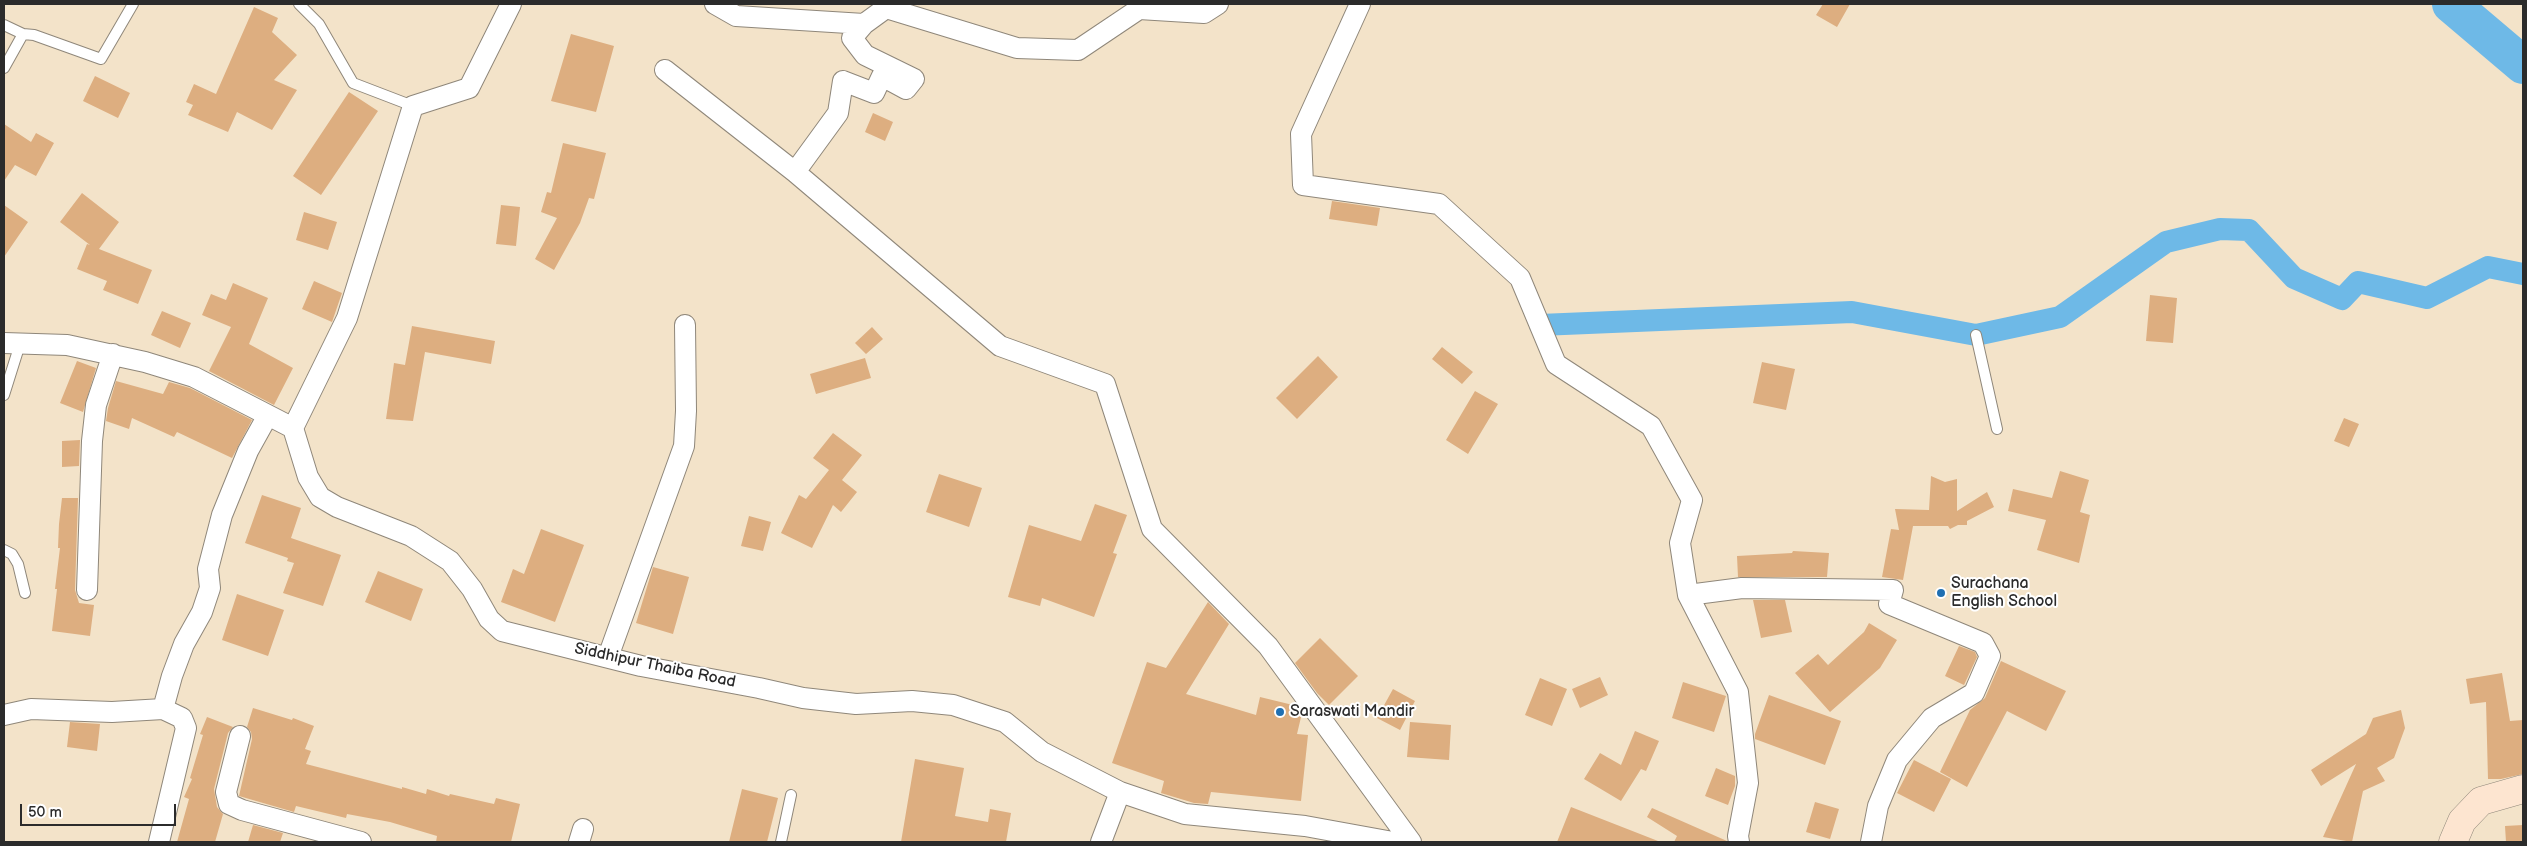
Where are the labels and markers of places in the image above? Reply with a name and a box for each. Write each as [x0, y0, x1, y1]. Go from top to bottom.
place label: Surachana English School [1951, 574, 2057, 612]
marker: Surachana English School [1935, 587, 1947, 599]
place label: Saraswati Mandir [1290, 702, 1414, 722]
marker: Saraswati Mandir [1274, 706, 1286, 718]

